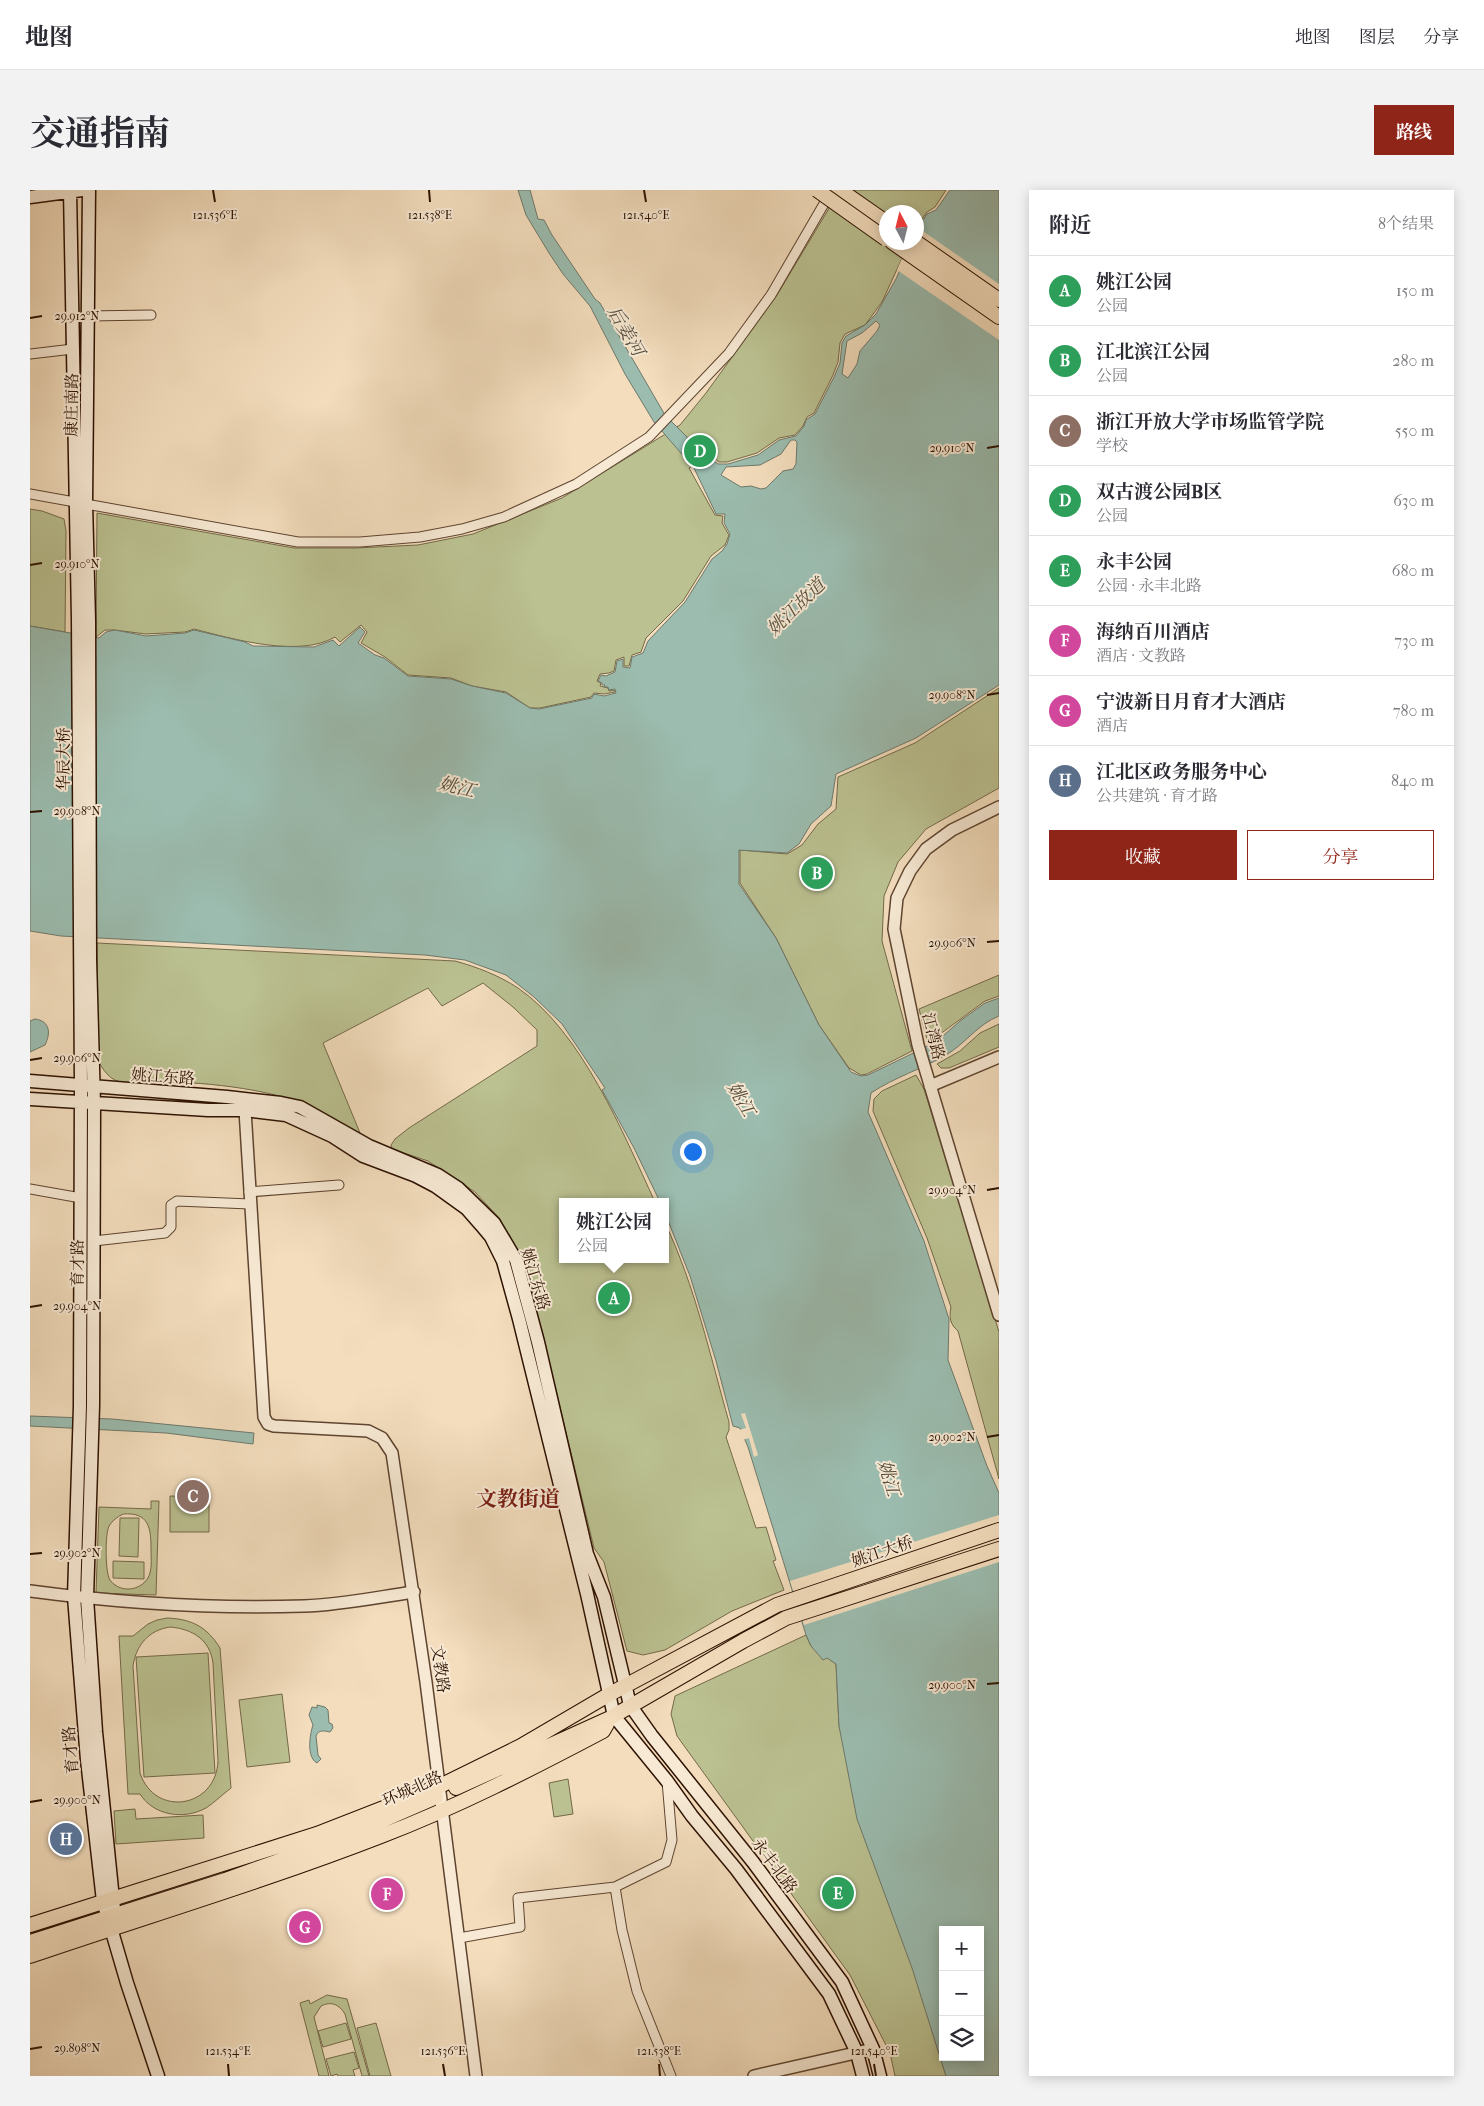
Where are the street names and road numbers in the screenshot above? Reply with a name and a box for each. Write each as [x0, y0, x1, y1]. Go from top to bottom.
street label: 康庄南路 [61, 373, 82, 437]
street label: 华辰大桥 [54, 727, 73, 791]
street label: 江湾路 [918, 1011, 949, 1062]
street label: 姚江东路 [130, 1065, 196, 1088]
street label: 育才路 [68, 1239, 87, 1287]
street label: 姚江东路 [517, 1246, 554, 1313]
street label: 姚江大桥 [849, 1532, 916, 1571]
street label: 文教路 [428, 1644, 453, 1694]
street label: 育才路 [59, 1725, 82, 1775]
street label: 环城北路 [379, 1767, 445, 1810]
street label: 永丰北路 [748, 1834, 801, 1897]

